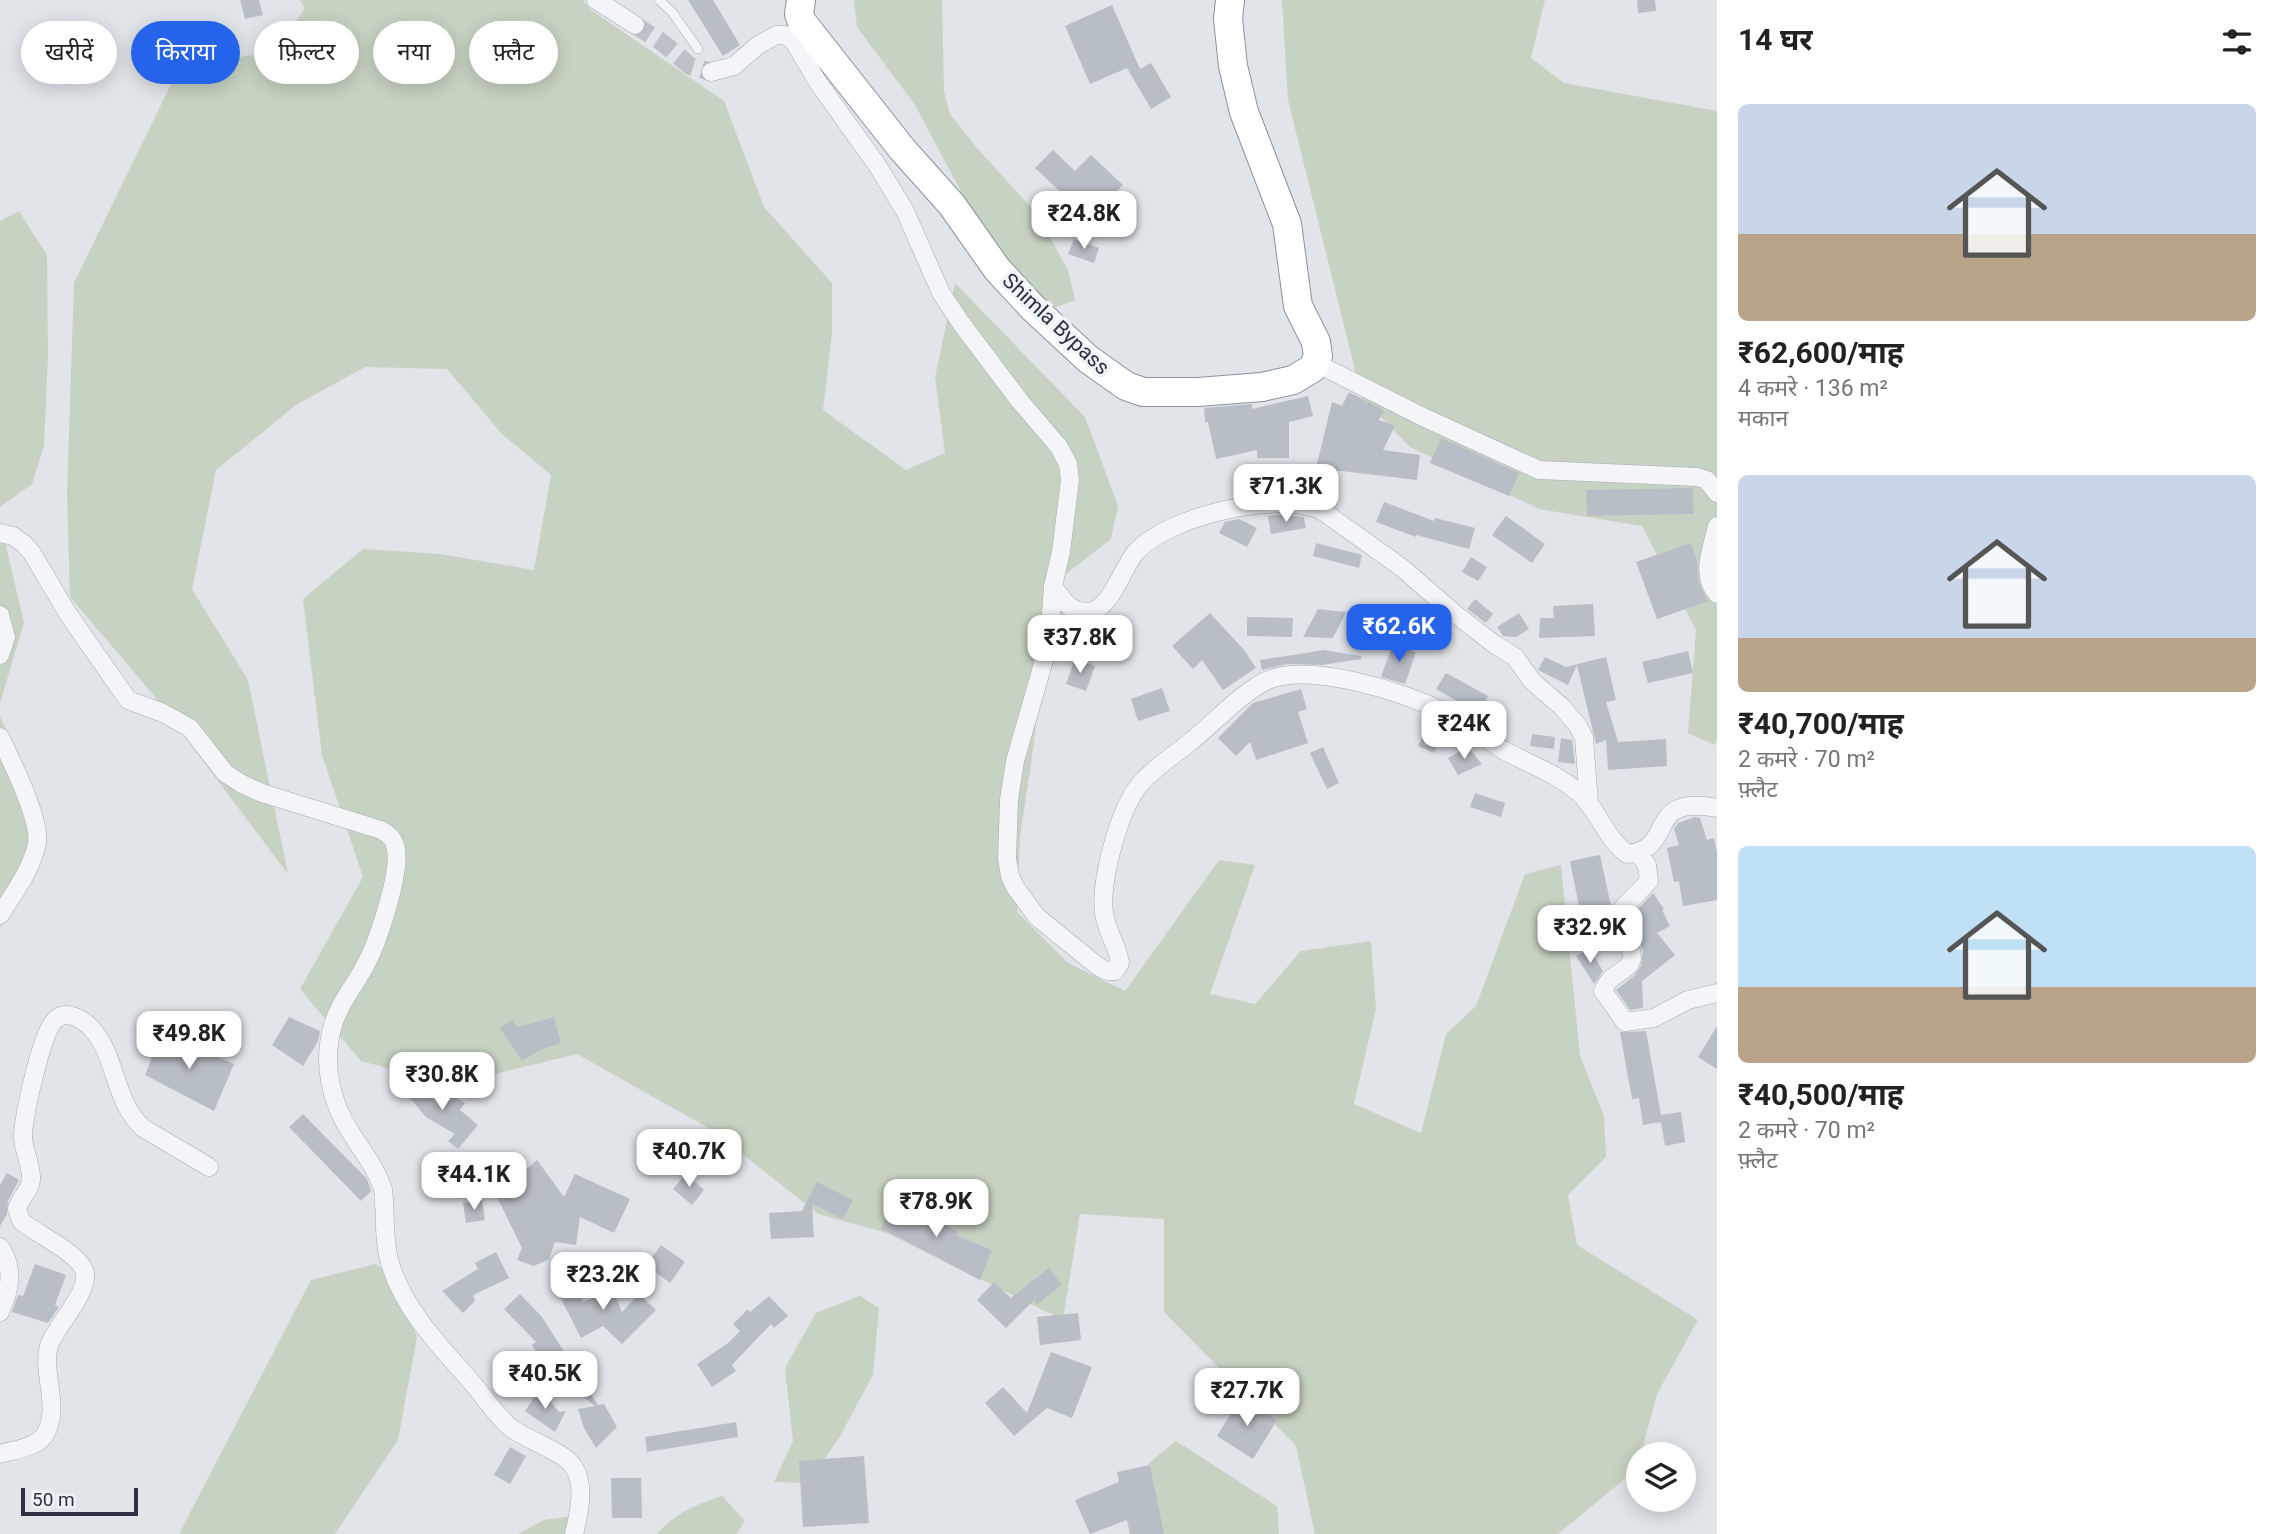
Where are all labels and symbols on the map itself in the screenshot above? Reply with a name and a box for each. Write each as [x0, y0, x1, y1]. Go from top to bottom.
pin: ₹24.8K [1027, 191, 1141, 251]
street label: Shimla Bypass [998, 268, 1114, 380]
pin: ₹71.3K [1229, 464, 1343, 524]
pin: ₹62.6K [1342, 604, 1456, 664]
pin: ₹37.8K [1023, 616, 1137, 675]
pin: ₹24K [1423, 702, 1505, 761]
pin: ₹32.9K [1533, 906, 1647, 965]
pin: ₹49.8K [132, 1012, 246, 1071]
pin: ₹30.8K [385, 1052, 499, 1112]
pin: ₹40.7K [632, 1130, 746, 1189]
pin: ₹44.1K [417, 1152, 531, 1212]
pin: ₹78.9K [879, 1180, 993, 1239]
pin: ₹23.2K [546, 1252, 660, 1312]
pin: ₹40.5K [488, 1352, 602, 1411]
pin: ₹27.7K [1190, 1368, 1304, 1428]
scale bar [21, 1485, 138, 1517]

